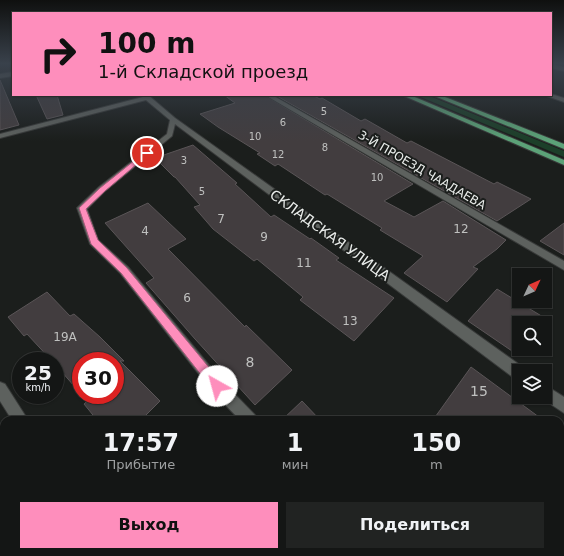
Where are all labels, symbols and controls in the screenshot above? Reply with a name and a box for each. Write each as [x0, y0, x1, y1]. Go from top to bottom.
text: 100 m [98, 27, 195, 60]
icon: right [32, 28, 84, 80]
text: 1-й Складской проезд [98, 61, 308, 82]
house number: 5 [321, 106, 327, 117]
house number: 6 [280, 117, 286, 128]
street label: 3-Й ПРОЕЗД ЧААДАЕВА [356, 127, 490, 213]
house number: 10 [249, 131, 261, 142]
pin [130, 136, 164, 170]
icon: arrive [136, 142, 158, 164]
house number: 8 [322, 142, 328, 153]
house number: 12 [272, 149, 284, 160]
house number: 3 [181, 155, 187, 166]
house number: 10 [371, 172, 383, 183]
house number: 5 [199, 186, 205, 197]
street label: СКЛАДСКАЯ УЛИЦА [267, 186, 393, 284]
house number: 7 [217, 212, 225, 226]
house number: 12 [453, 222, 469, 236]
house number: 4 [141, 224, 149, 238]
house number: 9 [260, 230, 268, 244]
house number: 11 [296, 256, 312, 270]
north arrow [512, 268, 552, 308]
map controls [512, 268, 552, 404]
house number: 6 [183, 291, 191, 305]
house number: 13 [342, 314, 358, 328]
button: search [512, 316, 552, 356]
house number: 19А [53, 330, 78, 344]
speed limit sign: 30 [72, 352, 124, 404]
house number: 8 [246, 354, 254, 370]
text: 25 [24, 361, 52, 385]
button: layers [512, 364, 552, 404]
position arrow [196, 365, 238, 407]
text: km/h [25, 382, 51, 393]
house number: 15 [470, 383, 488, 399]
text: 17:57 [103, 429, 179, 457]
text: 1 [287, 429, 303, 457]
text: 150 [411, 429, 461, 457]
text: Прибытие [106, 457, 175, 472]
text: мин [282, 457, 309, 472]
text: m [430, 457, 443, 472]
button: Выход [20, 502, 278, 548]
button: Поделиться [286, 502, 544, 548]

